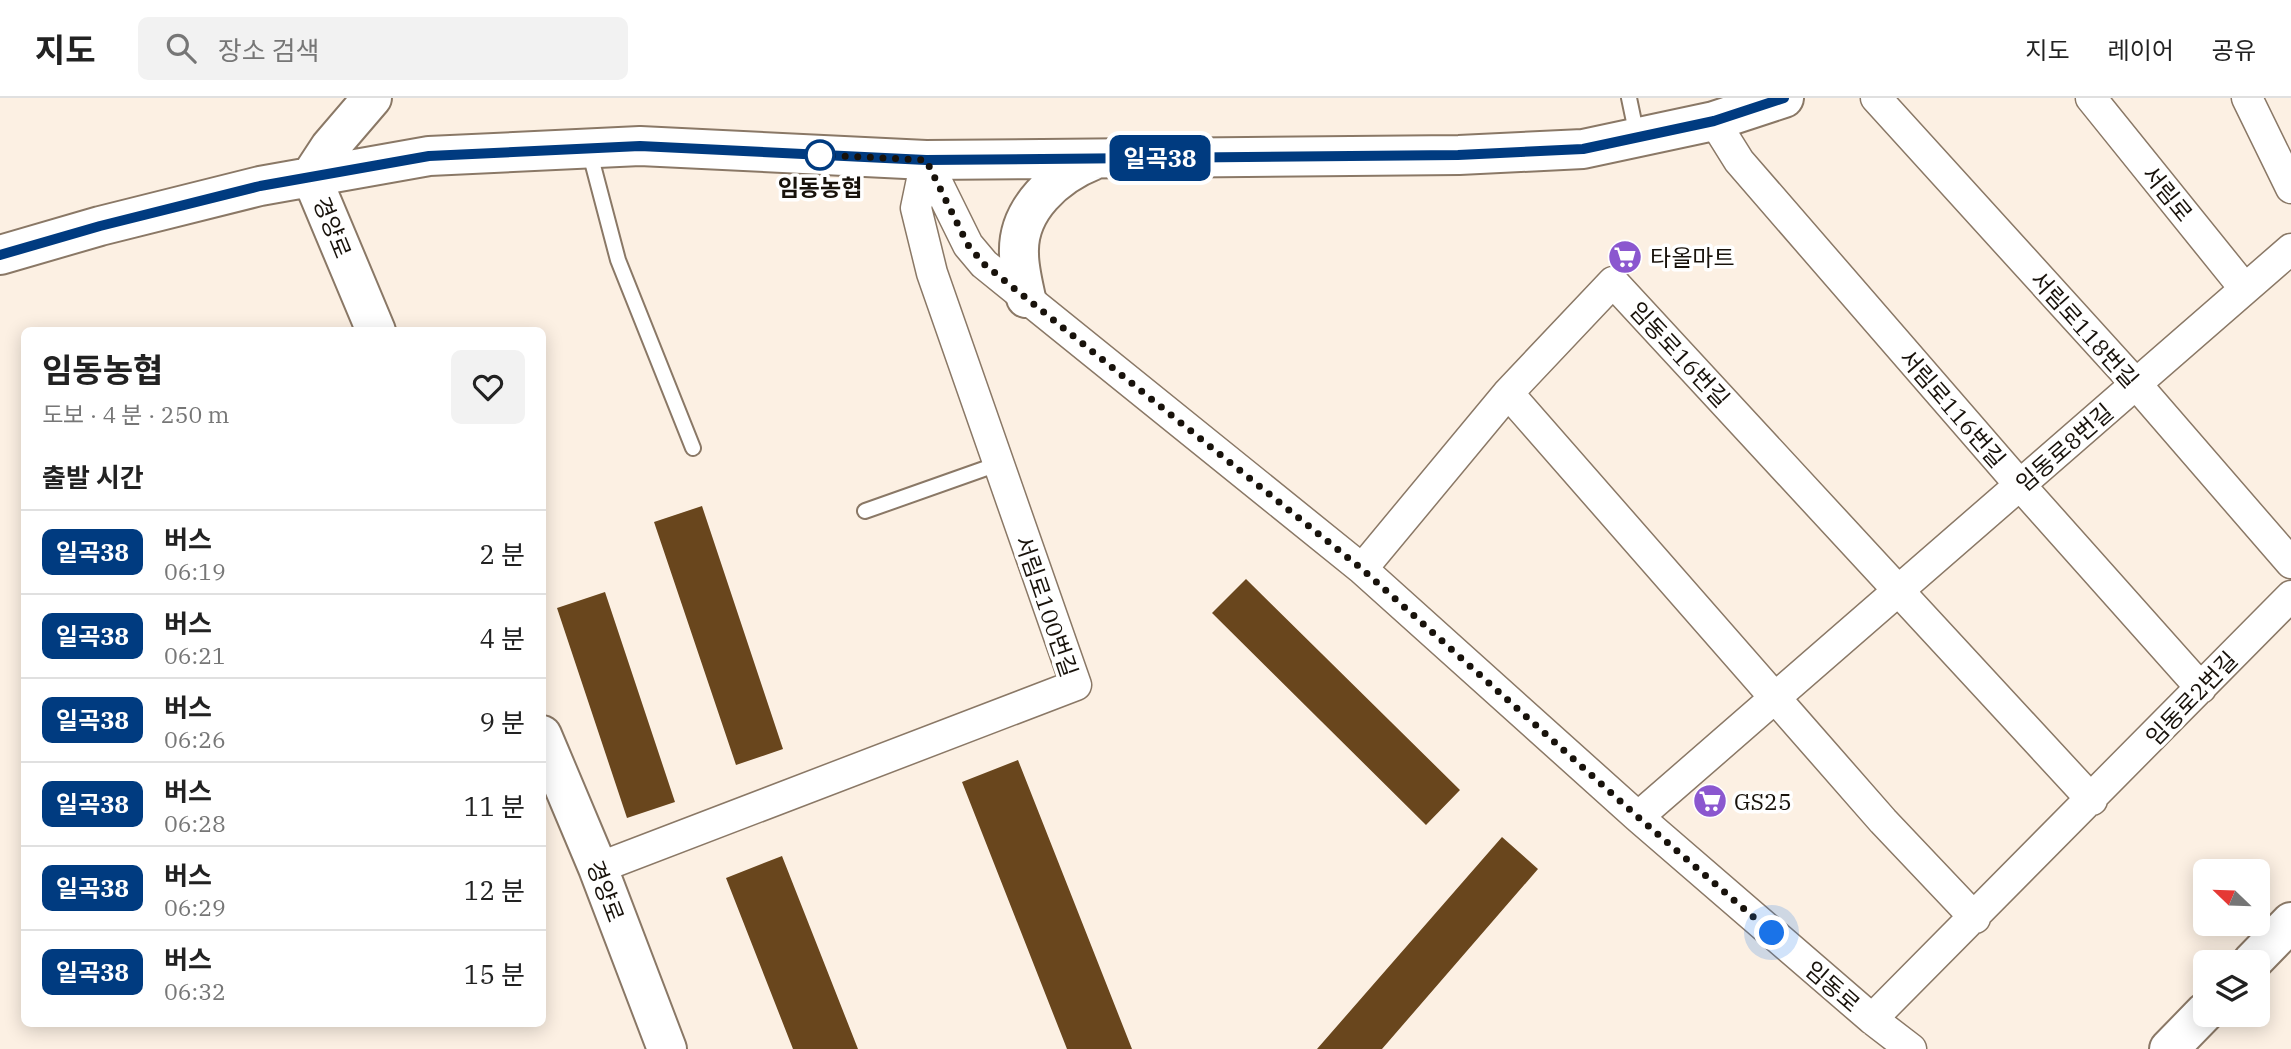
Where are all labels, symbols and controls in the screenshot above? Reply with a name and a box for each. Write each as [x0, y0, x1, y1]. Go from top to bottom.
search box [138, 17, 628, 80]
text: 지도 [35, 28, 96, 71]
icon: search [162, 29, 200, 67]
text: 장소 검색 [218, 33, 319, 67]
text: 지도 [2025, 34, 2070, 66]
text: 레이어 [2108, 34, 2174, 66]
text: 공유 [2212, 34, 2256, 66]
line badge: 일곡38 [1111, 135, 1209, 181]
marker: 임동농협 [805, 140, 835, 170]
text: 일곡38 [1124, 142, 1196, 174]
street label: 서림로 [2136, 159, 2200, 227]
place label: 임동농협 [778, 172, 862, 202]
street label: 경양로 [307, 192, 359, 262]
supermarket icon: 타올마트 [1606, 238, 1644, 276]
place label: 타올마트 [1650, 242, 1735, 272]
street label: 서림로118번길 [2025, 264, 2145, 394]
street label: 임동로16번길 [1624, 295, 1736, 413]
street label: 서림로116번길 [1893, 343, 2013, 473]
text: 임동농협 [42, 348, 163, 391]
button: heart [451, 350, 525, 424]
street label: 임동로8번길 [2009, 396, 2119, 498]
text: 도보 · 4 분 · 250 m [42, 399, 230, 429]
text: 출발 시간 [42, 460, 144, 494]
text: 버스 [164, 522, 212, 556]
street label: 서림로100번길 [1009, 532, 1085, 680]
text: 일곡38 [56, 536, 129, 568]
text: 2 분 [479, 537, 525, 571]
text: 06:19 [164, 556, 226, 586]
text: 버스 [164, 606, 212, 640]
text: 일곡38 [56, 620, 129, 652]
text: 4 분 [479, 621, 525, 655]
text: 06:21 [164, 640, 226, 670]
street label: 임동로2번길 [2139, 645, 2243, 751]
text: 버스 [164, 690, 212, 724]
text: 일곡38 [56, 704, 129, 736]
text: 9 분 [479, 705, 525, 739]
text: 06:26 [164, 724, 226, 754]
text: 버스 [164, 774, 212, 808]
supermarket icon: GS25 [1691, 782, 1729, 820]
place label: GS25 [1734, 786, 1792, 816]
text: 일곡38 [56, 788, 129, 820]
text: 11 분 [464, 789, 525, 823]
text: 06:28 [164, 808, 226, 838]
street label: 경양로 [581, 856, 631, 926]
text: 버스 [164, 858, 212, 892]
north arrow [2193, 859, 2270, 936]
map controls [2193, 859, 2270, 1027]
text: 일곡38 [56, 872, 129, 904]
text: 12 분 [464, 873, 525, 907]
text: 06:29 [164, 892, 226, 922]
your location [1754, 915, 1789, 950]
text: 버스 [164, 942, 212, 976]
button: layers [2193, 950, 2270, 1027]
street label: 임동로 [1799, 954, 1867, 1018]
text: 일곡38 [56, 956, 129, 988]
text: 15 분 [464, 957, 525, 991]
text: 06:32 [164, 976, 226, 1006]

